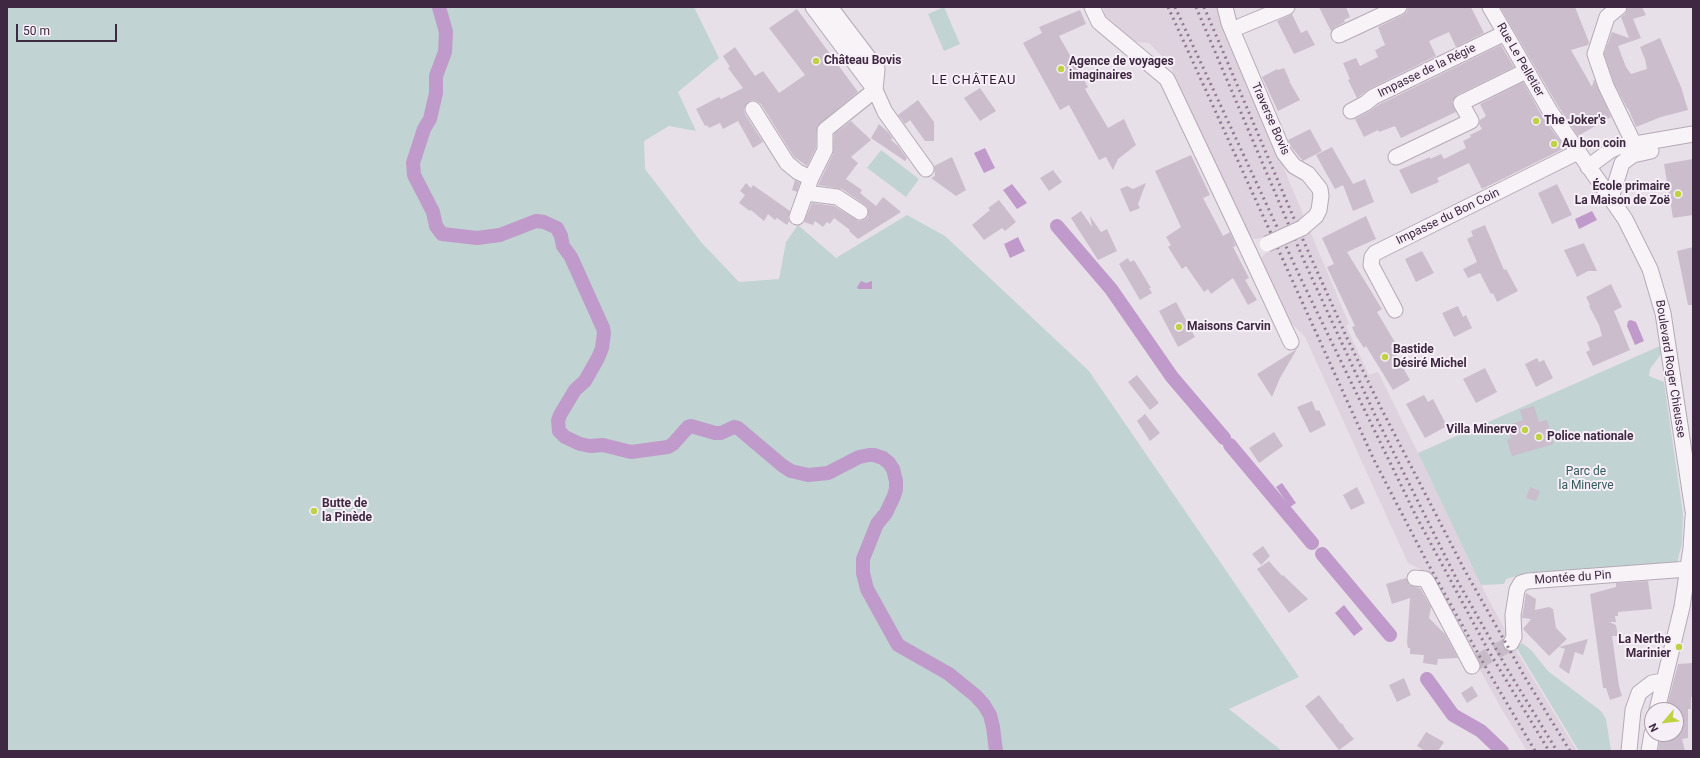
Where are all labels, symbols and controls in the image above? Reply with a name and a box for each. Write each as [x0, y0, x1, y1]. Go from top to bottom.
scale bar [18, 16, 119, 42]
street label: Rue Le Pelletier [1493, 21, 1547, 99]
text: 50 m [23, 24, 50, 38]
street label: Impasse de la Régie [1376, 41, 1478, 101]
place label: Château Bovis [824, 54, 901, 68]
place label: Agence de voyages imaginaires [1069, 55, 1174, 83]
marker: Château Bovis [811, 56, 821, 66]
marker: Agence de voyages imaginaires [1056, 64, 1066, 74]
district label: LE CHÂTEAU [931, 73, 1017, 89]
street label: Traverse Bovis [1248, 81, 1292, 157]
place label: The Joker's [1544, 114, 1606, 128]
marker: The Joker's [1531, 116, 1541, 126]
place label: Au bon coin [1562, 137, 1626, 151]
marker: Au bon coin [1549, 139, 1559, 149]
place label: École primaire La Maison de Zoë [1575, 180, 1670, 208]
street label: Impasse du Bon Coin [1394, 186, 1502, 248]
marker: École primaire La Maison de Zoë [1673, 189, 1683, 199]
street label: Boulevard Roger Chieusse [1652, 299, 1688, 439]
place label: Maisons Carvin [1187, 320, 1271, 334]
marker: Maisons Carvin [1174, 322, 1184, 332]
place label: Bastide Désiré Michel [1393, 343, 1467, 371]
marker: Bastide Désiré Michel [1380, 352, 1390, 362]
place label: Villa Minerve [1446, 423, 1517, 437]
marker: Villa Minerve [1520, 425, 1530, 435]
place label: Police nationale [1547, 430, 1633, 444]
marker: Police nationale [1534, 432, 1544, 442]
park label: Parc de la Minerve [1558, 465, 1614, 493]
place label: Butte de la Pinède [322, 497, 372, 525]
marker: Butte de la Pinède [309, 506, 319, 516]
street label: Montée du Pin [1534, 568, 1612, 588]
place label: La Nerthe Marinier [1618, 633, 1671, 661]
marker: La Nerthe Marinier [1674, 642, 1684, 652]
north arrow [1644, 702, 1684, 742]
text: N [1646, 721, 1661, 734]

